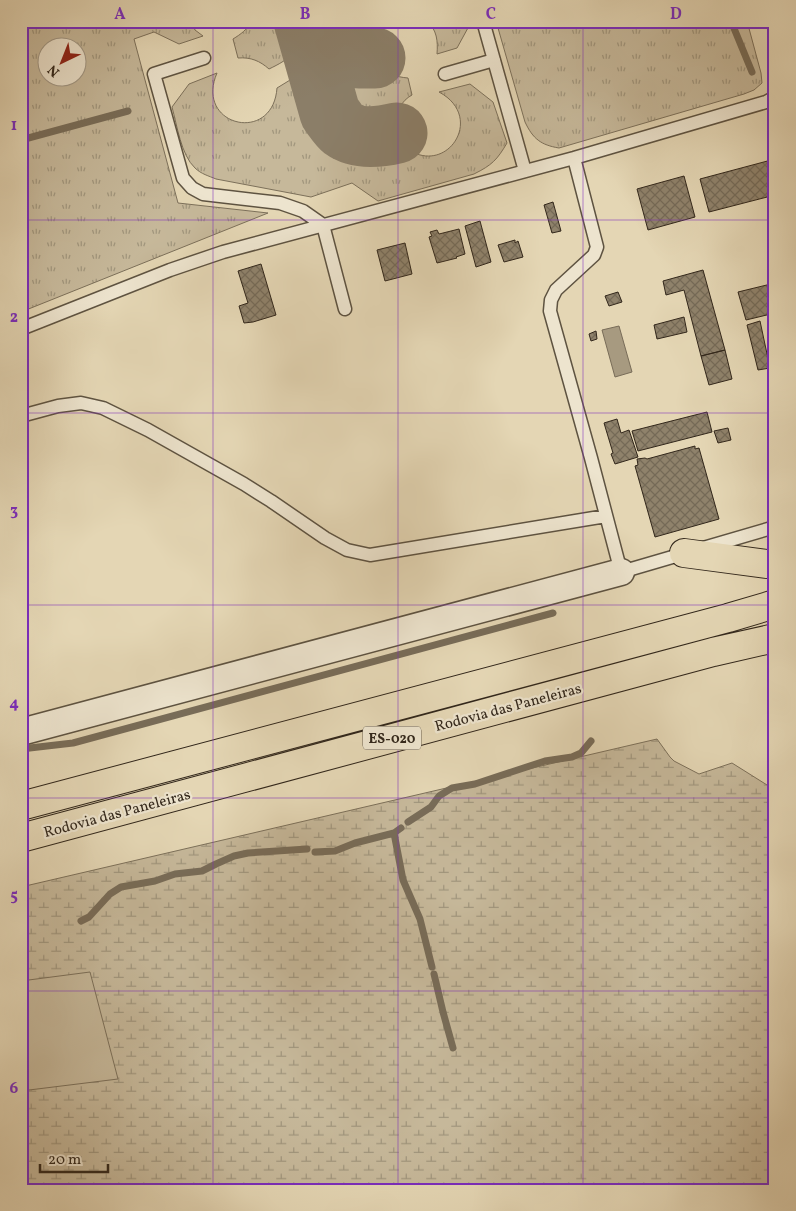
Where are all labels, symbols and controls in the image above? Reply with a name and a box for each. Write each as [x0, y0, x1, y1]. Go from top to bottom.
text: A [114, 4, 126, 26]
text: B [300, 4, 311, 26]
text: C [486, 4, 496, 26]
text: D [670, 4, 682, 26]
north arrow [38, 38, 88, 88]
text: N [44, 60, 64, 81]
text: 1 [11, 115, 17, 137]
text: 2 [10, 307, 18, 329]
text: 3 [10, 500, 18, 522]
street label: Rodovia das Paneleiras [433, 679, 584, 738]
text: 4 [9, 693, 19, 715]
road number: ES-020 [363, 726, 421, 750]
street label: Rodovia das Paneleiras [42, 785, 193, 844]
text: 5 [10, 885, 18, 907]
text: 6 [10, 1078, 19, 1100]
scale bar [40, 1141, 108, 1173]
text: 20 m [48, 1150, 81, 1171]

